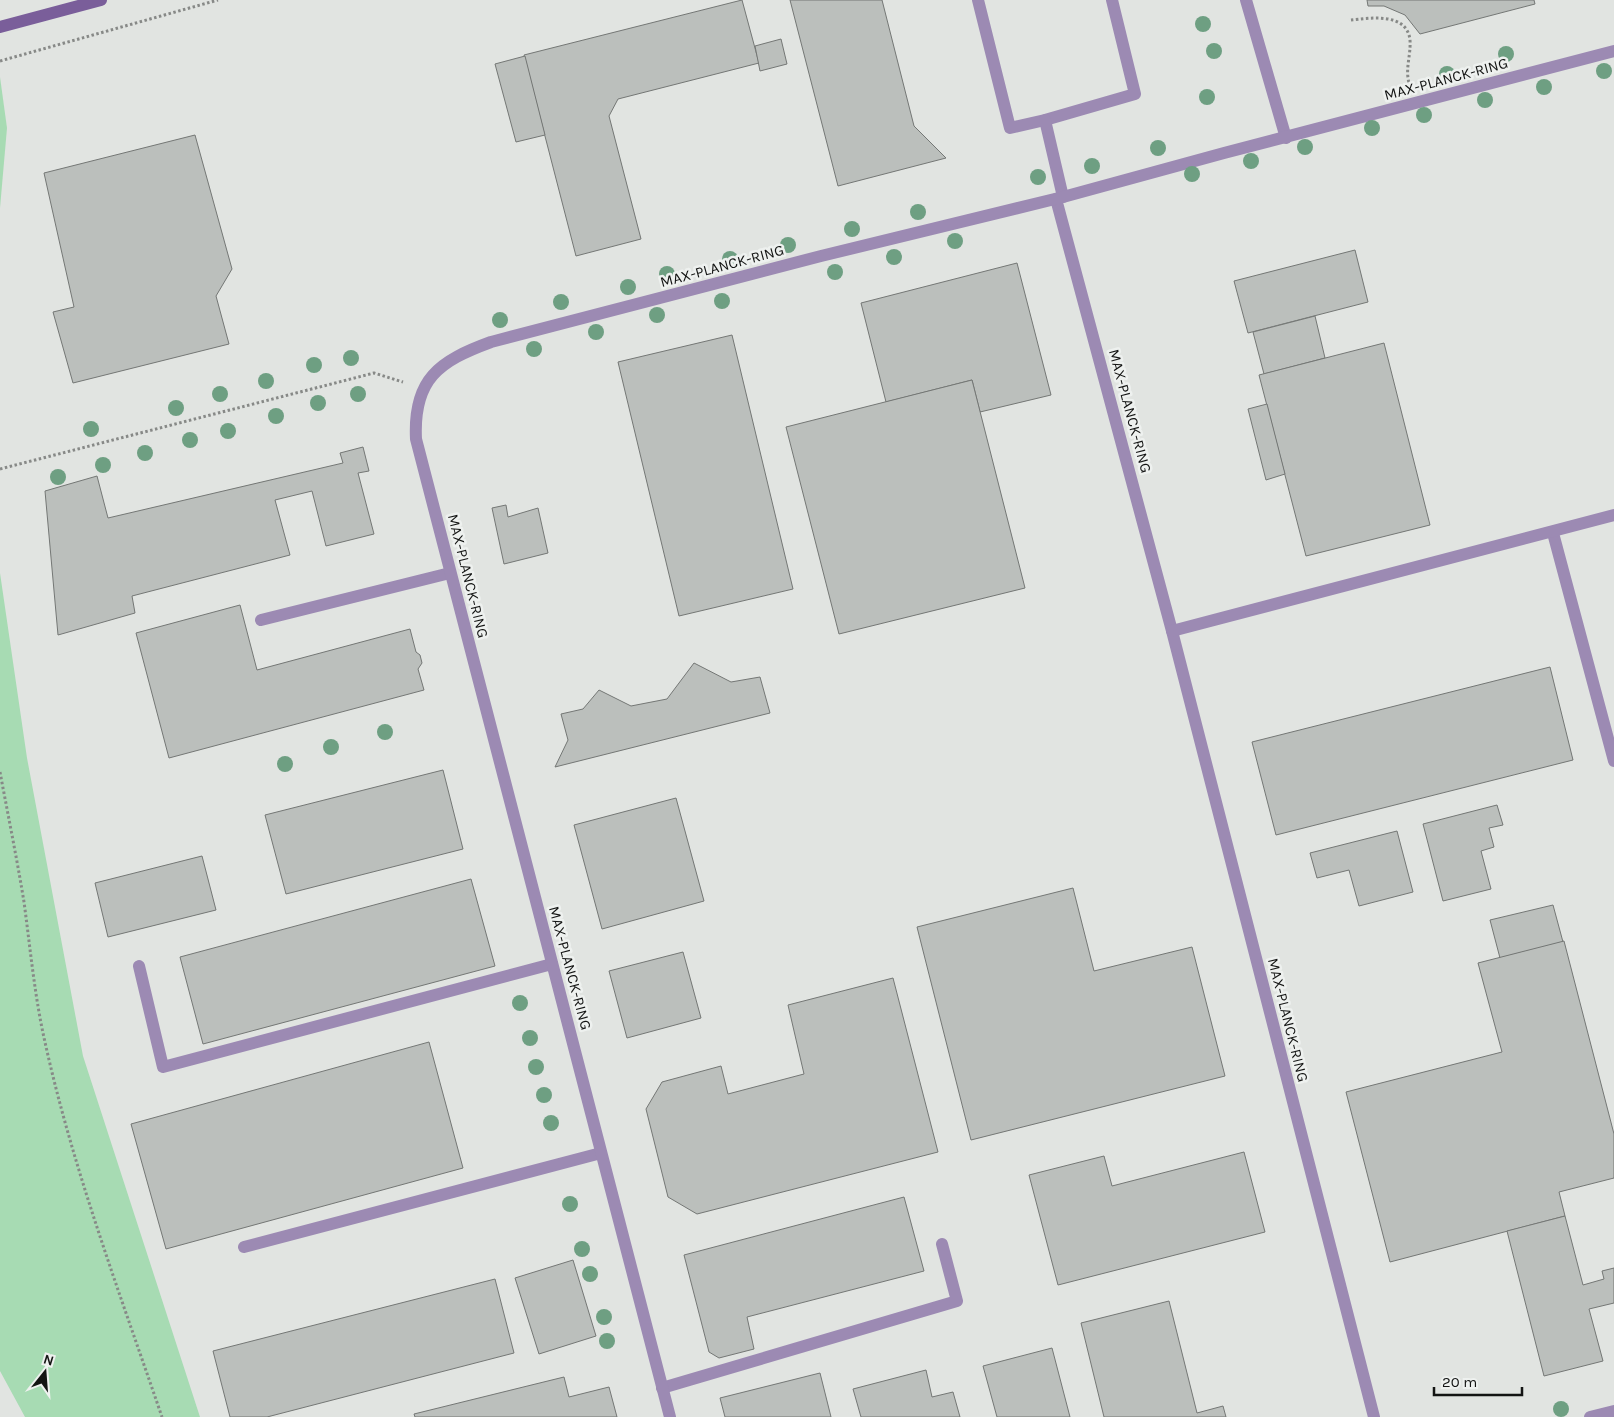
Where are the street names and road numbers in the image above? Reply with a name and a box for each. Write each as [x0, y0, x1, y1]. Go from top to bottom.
street label: MAX-PLANCK-RING [1382, 54, 1510, 104]
street label: MAX-PLANCK-RING [658, 241, 786, 291]
street label: MAX-PLANCK-RING [1105, 347, 1155, 475]
street label: MAX-PLANCK-RING [444, 512, 492, 640]
street label: MAX-PLANCK-RING [545, 904, 595, 1032]
street label: MAX-PLANCK-RING [1264, 956, 1312, 1084]

